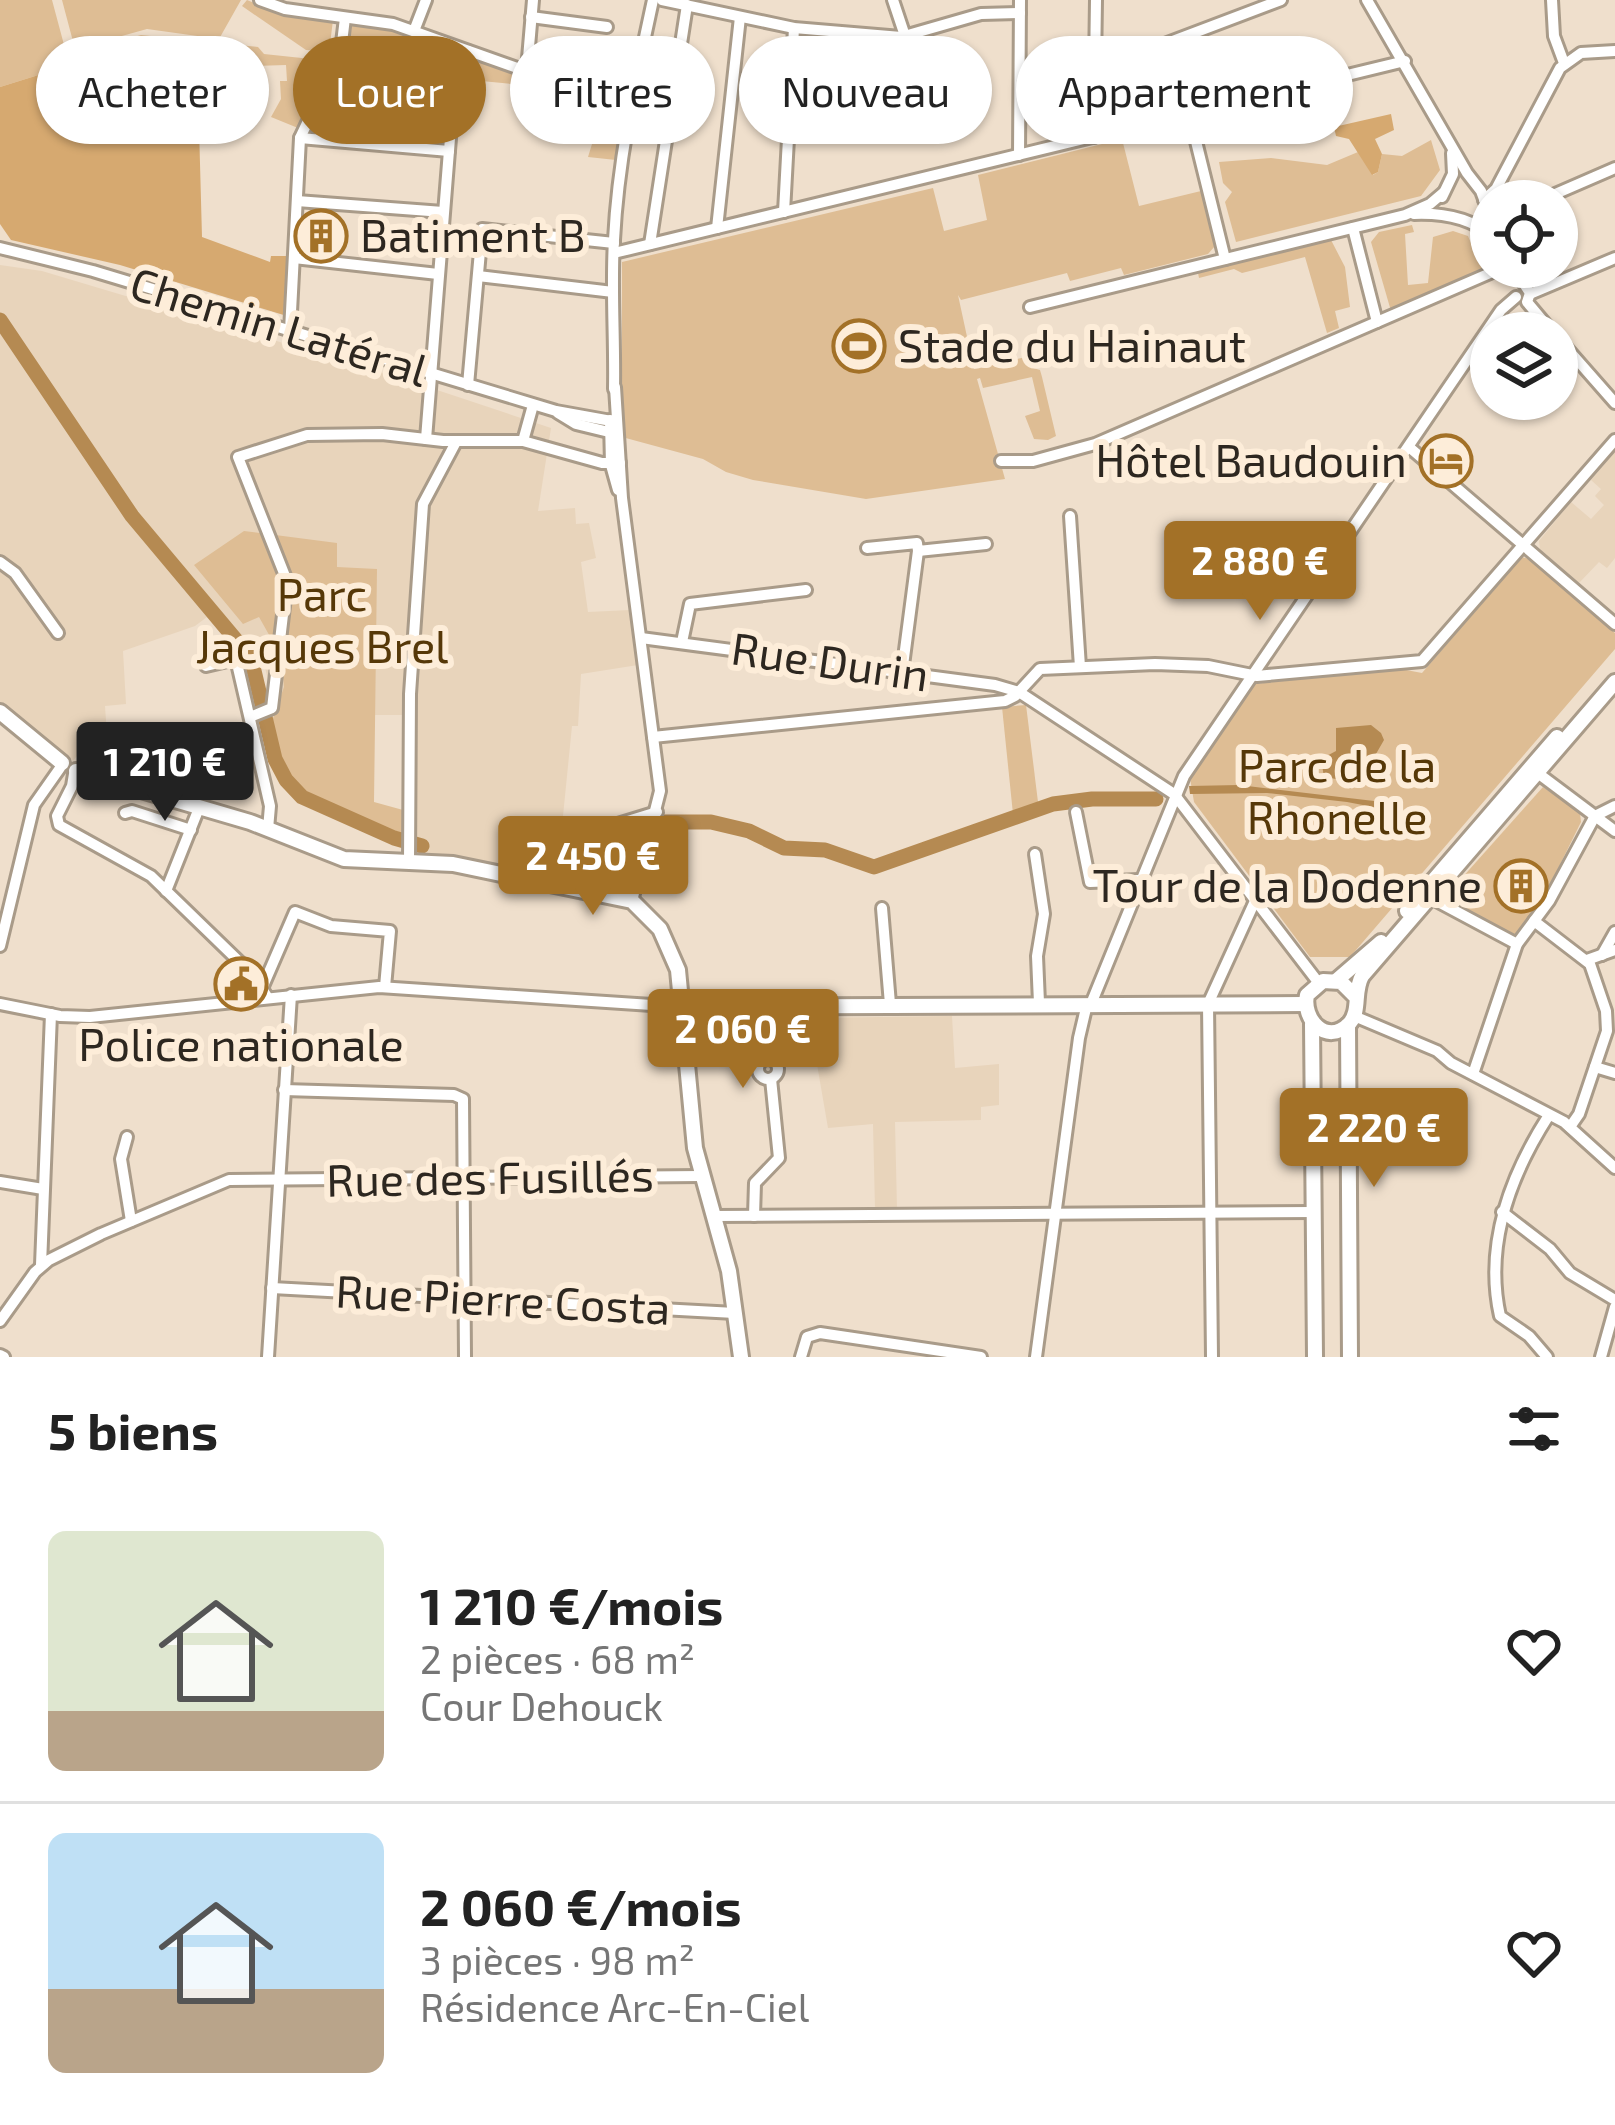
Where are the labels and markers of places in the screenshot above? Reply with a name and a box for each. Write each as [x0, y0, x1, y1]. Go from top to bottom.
place label: Batiment B [360, 207, 586, 261]
building icon: Batiment B [293, 208, 349, 264]
place label: Stade du Hainaut [898, 317, 1246, 371]
sports icon: Stade du Hainaut [831, 318, 887, 374]
place label: Hôtel Baudouin [1095, 432, 1407, 486]
hotel icon: Hôtel Baudouin [1418, 433, 1474, 489]
pin: 2 880 € [1149, 521, 1371, 623]
pin: 1 210 € [54, 722, 276, 824]
pin: 2 450 € [482, 816, 704, 918]
place label: Tour de la Dodenne [1093, 857, 1482, 911]
building icon: Tour de la Dodenne [1493, 858, 1549, 914]
public building icon: Police nationale [213, 956, 269, 1012]
pin: 2 060 € [632, 989, 854, 1091]
place label: Police nationale [78, 1016, 404, 1070]
pin: 2 220 € [1263, 1088, 1485, 1190]

